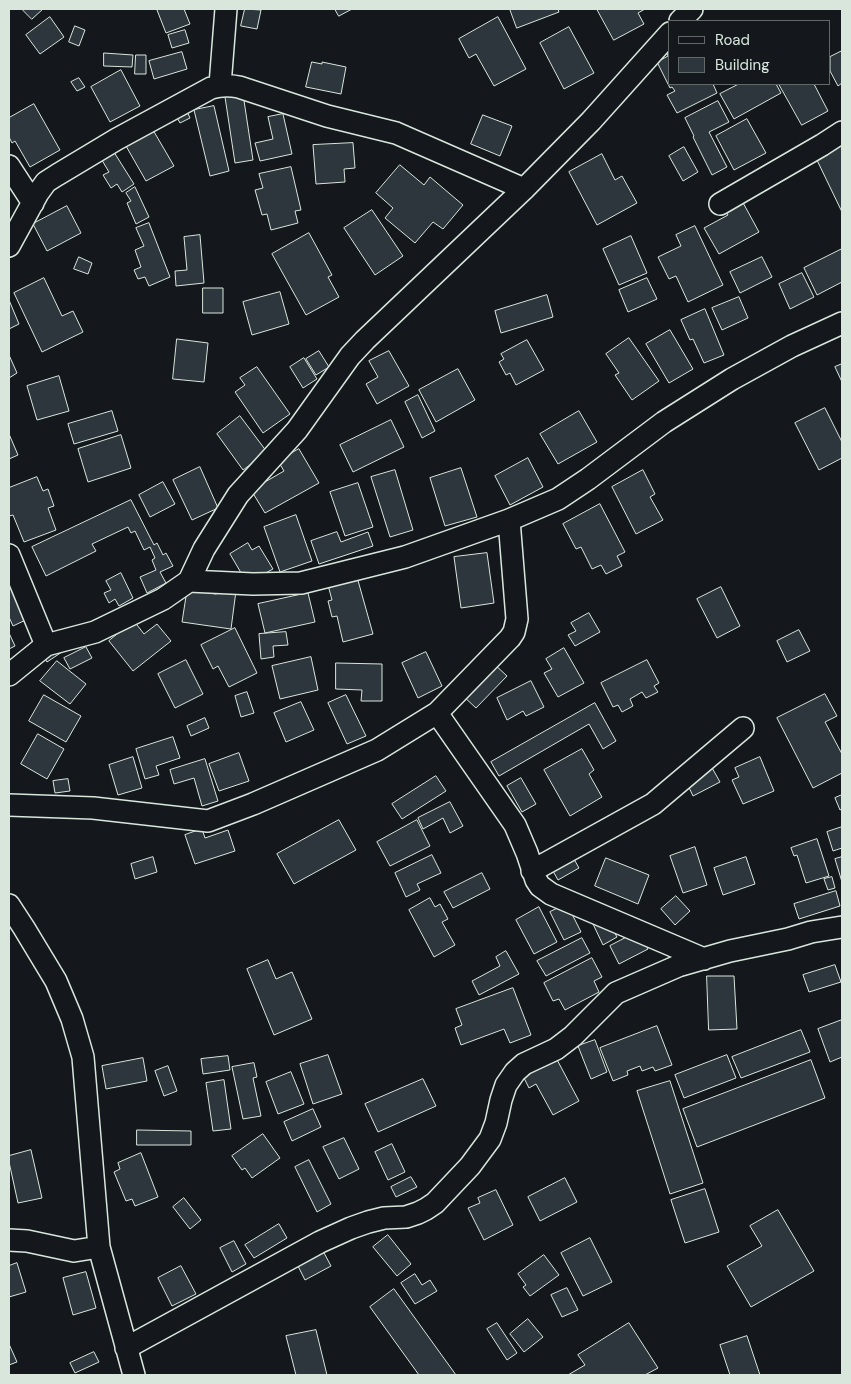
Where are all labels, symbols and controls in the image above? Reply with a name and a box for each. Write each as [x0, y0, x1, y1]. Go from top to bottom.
legend [668, 20, 831, 85]
text: Road [715, 30, 750, 50]
text: Building [715, 55, 770, 75]

